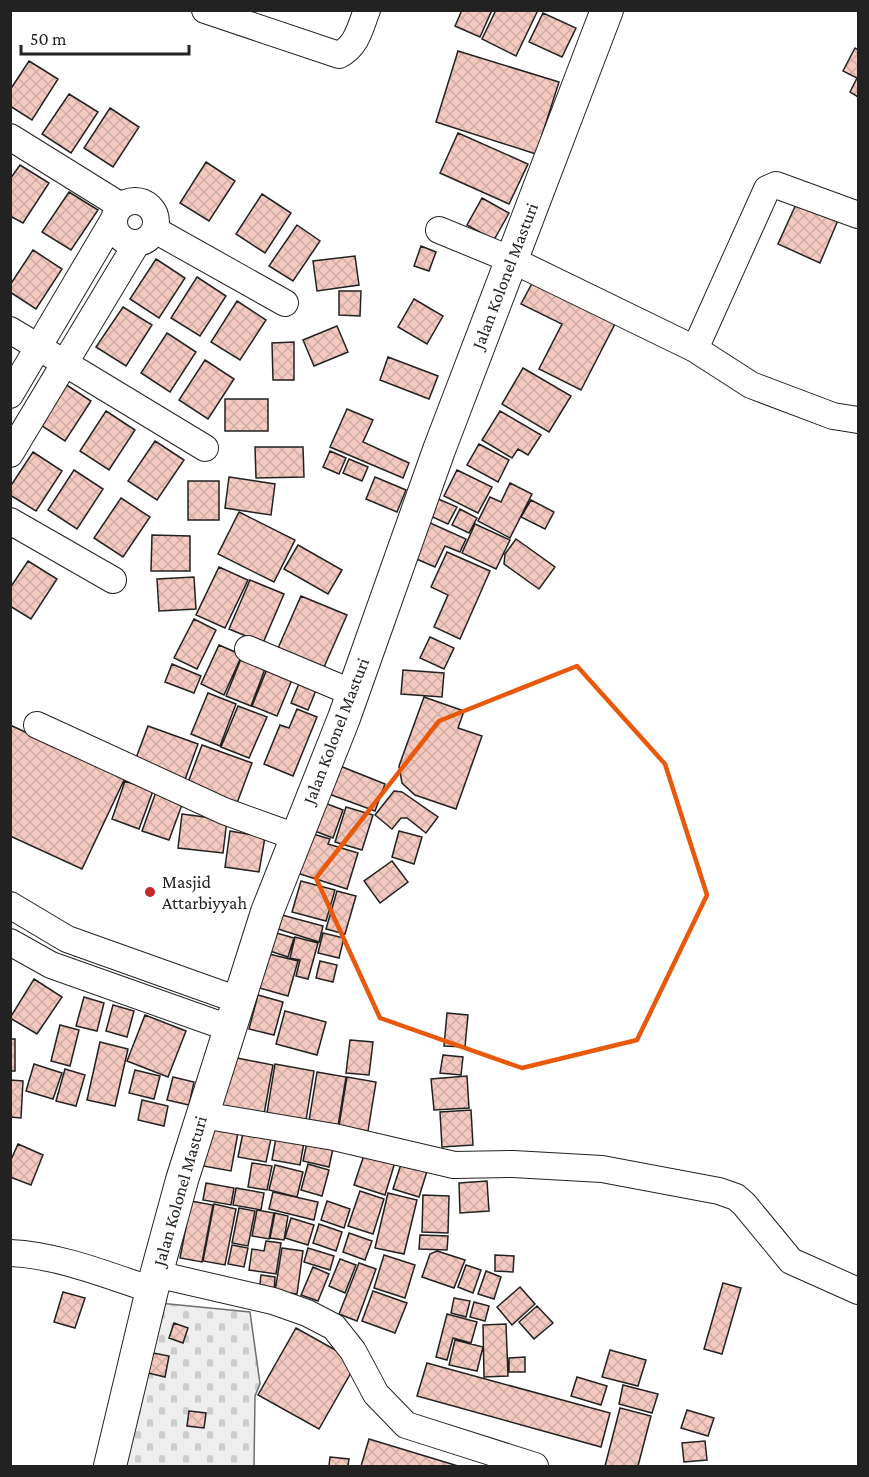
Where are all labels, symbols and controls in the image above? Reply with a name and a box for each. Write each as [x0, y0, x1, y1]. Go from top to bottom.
scale bar [21, 18, 189, 56]
text: 50 m [30, 29, 67, 49]
street label: Jalan Kolonel Masturi [467, 200, 542, 354]
street label: Jalan Kolonel Masturi [298, 655, 373, 809]
place label: Masjid Attarbiyyah [162, 872, 247, 913]
marker: Masjid Attarbiyyah [143, 885, 157, 899]
street label: Jalan Kolonel Masturi [148, 1113, 211, 1270]

